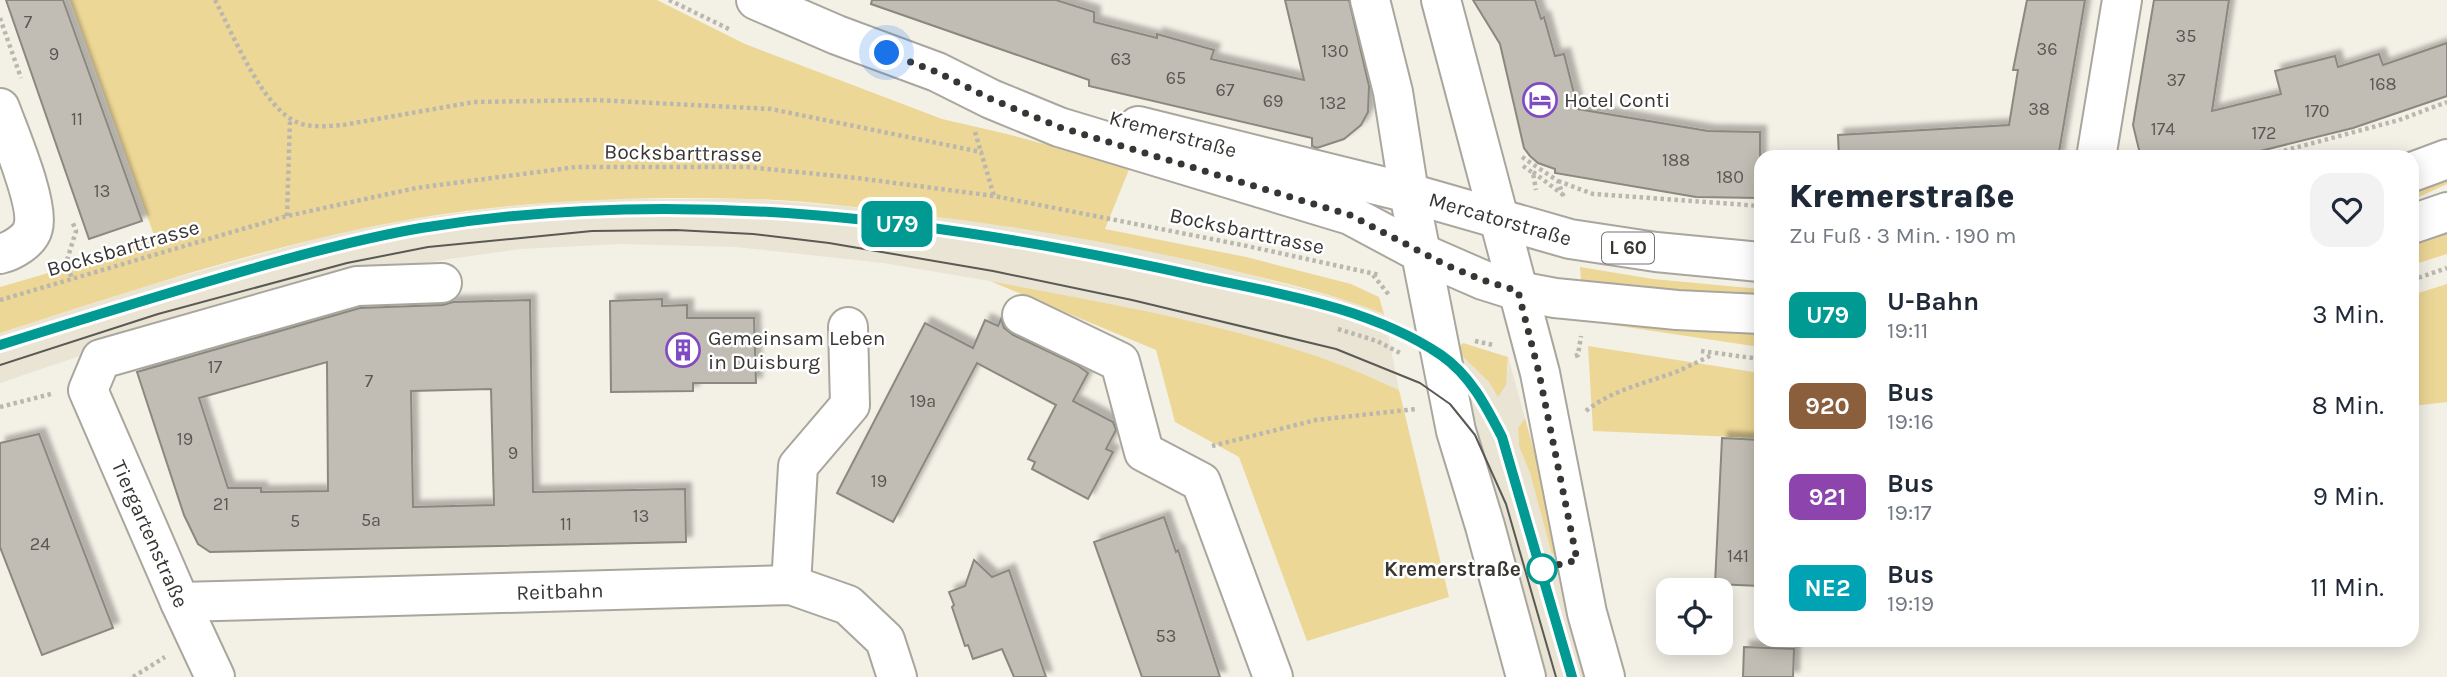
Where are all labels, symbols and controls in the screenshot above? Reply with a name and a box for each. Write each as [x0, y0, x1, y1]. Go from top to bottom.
house number: 7 [24, 11, 33, 33]
house number: 35 [2176, 25, 2196, 47]
your location [869, 35, 904, 70]
house number: 36 [2037, 38, 2057, 60]
house number: 130 [1321, 40, 1349, 62]
house number: 9 [49, 43, 59, 65]
house number: 63 [1111, 48, 1131, 70]
house number: 65 [1166, 67, 1186, 89]
house number: 37 [2166, 69, 2186, 91]
house number: 168 [2369, 73, 2397, 95]
house number: 67 [1216, 79, 1235, 101]
hotel icon: Hotel Conti [1521, 81, 1559, 119]
place label: Hotel Conti [1564, 88, 1670, 112]
house number: 69 [1263, 90, 1283, 112]
house number: 132 [1319, 92, 1347, 114]
house number: 38 [2028, 98, 2050, 120]
house number: 170 [2304, 100, 2330, 122]
street label: Kremerstraße [1107, 105, 1239, 163]
house number: 11 [71, 108, 83, 130]
house number: 174 [2151, 118, 2175, 140]
house number: 172 [2252, 122, 2276, 144]
street label: Bocksbarttrasse [604, 140, 762, 166]
house number: 188 [1662, 149, 1690, 171]
house number: 180 [1716, 166, 1744, 188]
button: heart [2310, 173, 2384, 247]
text: Kremerstraße [1789, 177, 2015, 215]
house number: 13 [94, 180, 110, 202]
street label: Mercatorstraße [1426, 187, 1574, 251]
line badge: U79 [857, 201, 937, 247]
street label: Bocksbarttrasse [1167, 203, 1327, 259]
text: U79 [875, 210, 919, 238]
street label: Bocksbarttrasse [44, 215, 202, 281]
text: Zu Fuß · 3 Min. · 190 m [1789, 222, 2017, 249]
road number: L 60 [1602, 232, 1654, 264]
text: U-Bahn [1887, 286, 1979, 317]
text: 3 Min. [2312, 299, 2384, 330]
text: U79 [1806, 301, 1849, 329]
text: 19:11 [1887, 317, 1928, 344]
place label: Gemeinsam Leben in Duisburg [708, 326, 885, 374]
building icon: Gemeinsam Leben in Duisburg [664, 331, 702, 369]
house number: 17 [208, 356, 223, 378]
house number: 7 [365, 370, 374, 392]
text: Bus [1887, 377, 1934, 408]
house number: 19a [910, 390, 936, 412]
text: 8 Min. [2312, 390, 2384, 421]
text: 920 [1805, 392, 1850, 420]
text: 19:16 [1887, 408, 1934, 435]
house number: 19 [177, 428, 193, 450]
house number: 9 [508, 442, 518, 464]
street label: Tiergartenstraße [107, 457, 193, 611]
text: Bus [1887, 468, 1934, 499]
house number: 19 [871, 470, 887, 492]
text: 9 Min. [2313, 481, 2384, 512]
text: 921 [1809, 483, 1846, 511]
house number: 21 [213, 493, 229, 515]
text: 19:17 [1887, 499, 1932, 526]
house number: 13 [633, 505, 649, 527]
house number: 5a [361, 509, 381, 531]
house number: 5 [290, 510, 300, 532]
house number: 11 [560, 513, 572, 535]
house number: 24 [30, 533, 50, 555]
house number: 141 [1727, 545, 1749, 567]
marker: Kremerstraße [1527, 554, 1557, 584]
place label: Kremerstraße [1384, 557, 1521, 581]
text: Bus [1887, 559, 1934, 590]
text: 11 Min. [2311, 572, 2384, 603]
text: NE2 [1805, 574, 1850, 602]
street label: Reitbahn [516, 578, 604, 605]
map controls [1656, 578, 1733, 655]
button: locate [1656, 578, 1733, 655]
text: 19:19 [1887, 590, 1934, 617]
house number: 53 [1156, 625, 1176, 647]

